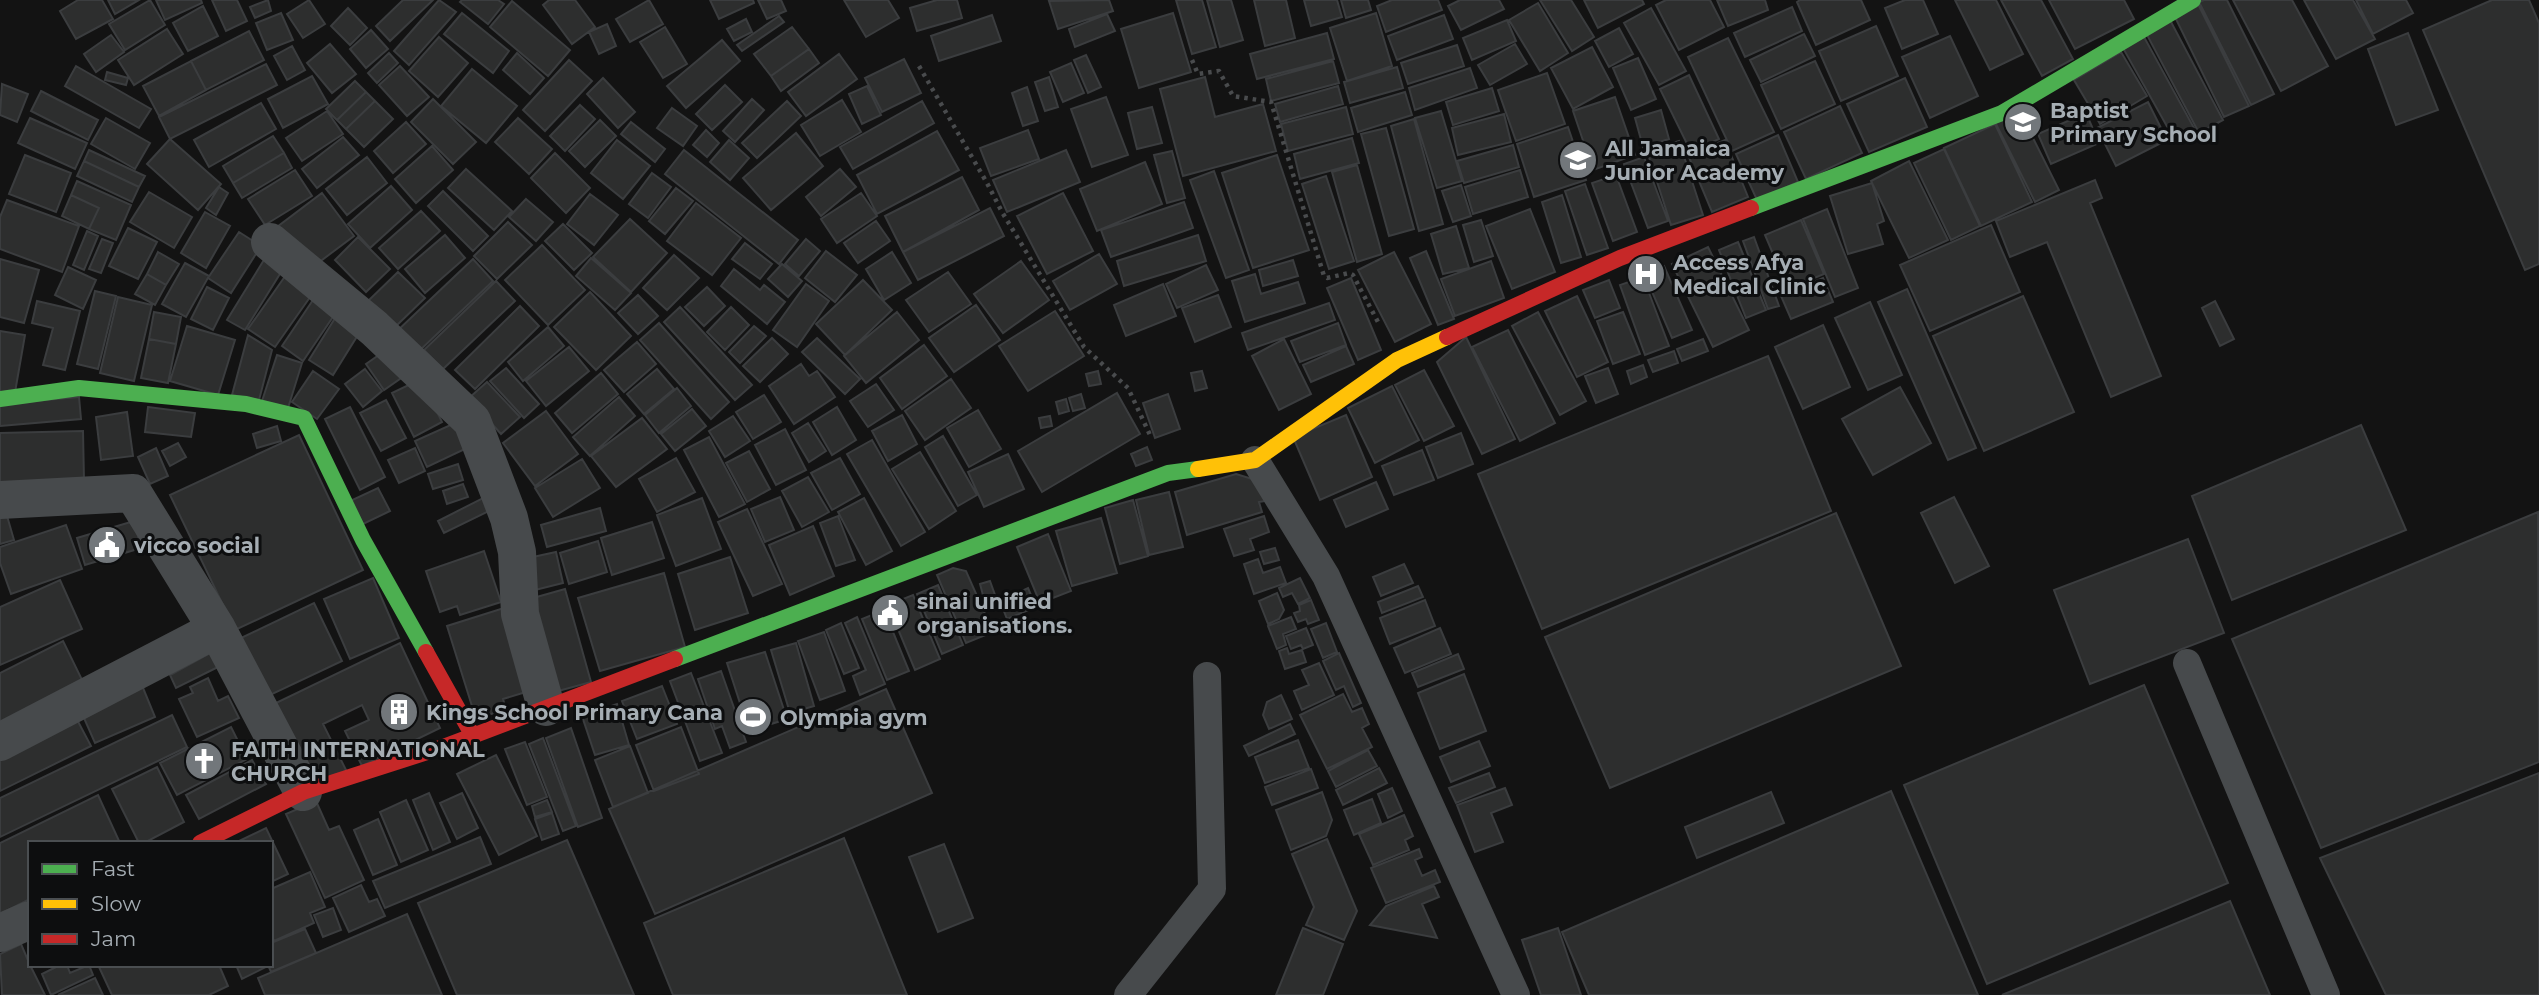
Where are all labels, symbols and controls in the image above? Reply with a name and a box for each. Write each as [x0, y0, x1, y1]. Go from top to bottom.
place label: Baptist Primary School [2050, 98, 2217, 147]
school or university icon: Baptist Primary School [2002, 101, 2044, 143]
place label: All Jamaica Junior Academy [1604, 136, 1785, 185]
school or university icon: All Jamaica Junior Academy [1557, 139, 1599, 181]
place label: Access Afya Medical Clinic [1672, 250, 1826, 299]
hospital icon: Access Afya Medical Clinic [1625, 253, 1667, 295]
public building icon: vicco social [86, 524, 128, 566]
place label: vicco social [133, 533, 260, 558]
place label: sinai unified organisations. [917, 589, 1073, 638]
public building icon: sinai unified organisations. [869, 592, 911, 634]
building icon: Kings School Primary Cana [378, 691, 420, 733]
sports icon: Olympia gym [732, 696, 774, 738]
place label: Kings School Primary Cana [426, 700, 723, 725]
place label: Olympia gym [780, 705, 928, 730]
place label: FAITH INTERNATIONAL CHURCH [231, 737, 485, 786]
church icon: FAITH INTERNATIONAL CHURCH [183, 740, 225, 782]
legend [28, 841, 273, 967]
text: Fast [91, 856, 135, 881]
text: Slow [91, 891, 141, 916]
text: Jam [90, 926, 136, 951]

